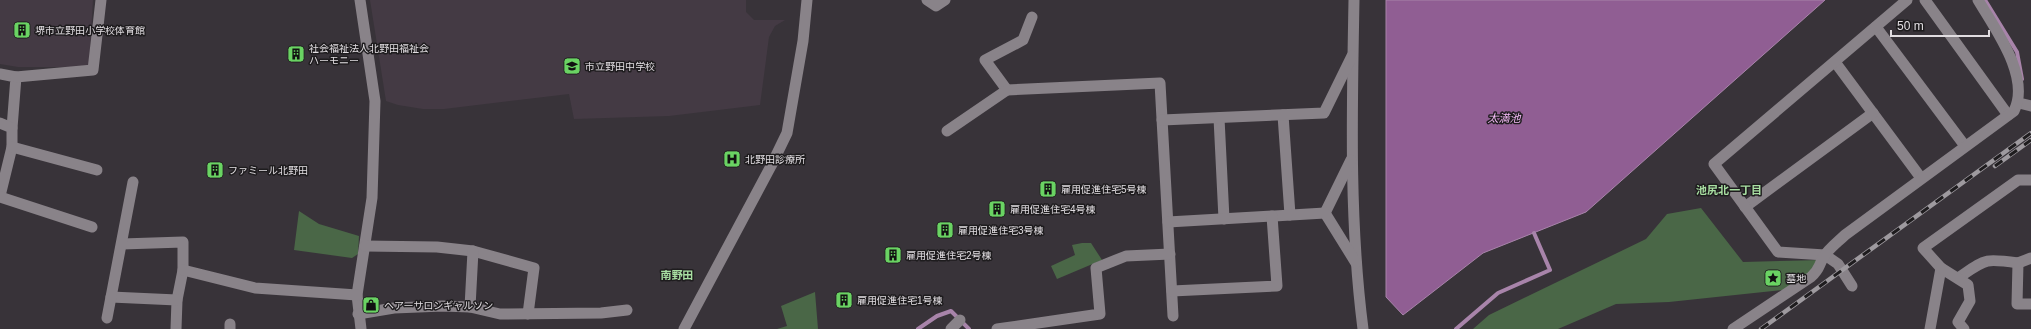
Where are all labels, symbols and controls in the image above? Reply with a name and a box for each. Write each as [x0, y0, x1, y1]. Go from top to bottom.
scale bar [1891, 12, 1989, 38]
text: 50 m [1897, 19, 1924, 33]
building icon: 堺市立野田小学校体育館 [12, 20, 32, 40]
place label: 堺市立野田小学校体育館 [35, 25, 145, 36]
place label: 社会福祉法人北野田福祉会 ハーモニー [309, 43, 429, 66]
building icon: 社会福祉法人北野田福祉会 ハーモニー [286, 44, 306, 64]
school or university icon: 市立野田中学校 [562, 56, 582, 76]
place label: 市立野田中学校 [585, 61, 655, 72]
water label: 太満池 [1488, 112, 1521, 124]
hospital icon: 北野田診療所 [722, 149, 742, 169]
place label: 北野田診療所 [745, 154, 805, 165]
building icon: ファミール北野田 [205, 160, 225, 180]
place label: ファミール北野田 [228, 165, 308, 176]
building icon: 雇用促進住宅5号棟 [1038, 179, 1058, 199]
place label: 雇用促進住宅5号棟 [1061, 184, 1147, 195]
district label: 池尻北一丁目 [1696, 184, 1762, 196]
building icon: 雇用促進住宅4号棟 [987, 199, 1007, 219]
place label: 雇用促進住宅4号棟 [1010, 204, 1096, 215]
building icon: 雇用促進住宅3号棟 [935, 220, 955, 240]
place label: 雇用促進住宅3号棟 [958, 225, 1044, 236]
building icon: 雇用促進住宅2号棟 [883, 245, 903, 265]
place label: 雇用促進住宅2号棟 [906, 250, 992, 261]
place icon: 墓地 [1763, 268, 1783, 288]
district label: 南野田 [661, 269, 694, 281]
place label: 墓地 [1786, 273, 1807, 284]
building icon: 雇用促進住宅1号棟 [834, 290, 854, 310]
shop icon: ヘアーサロンギャルソン [361, 295, 381, 315]
place label: 雇用促進住宅1号棟 [857, 295, 943, 306]
place label: ヘアーサロンギャルソン [384, 300, 493, 311]

